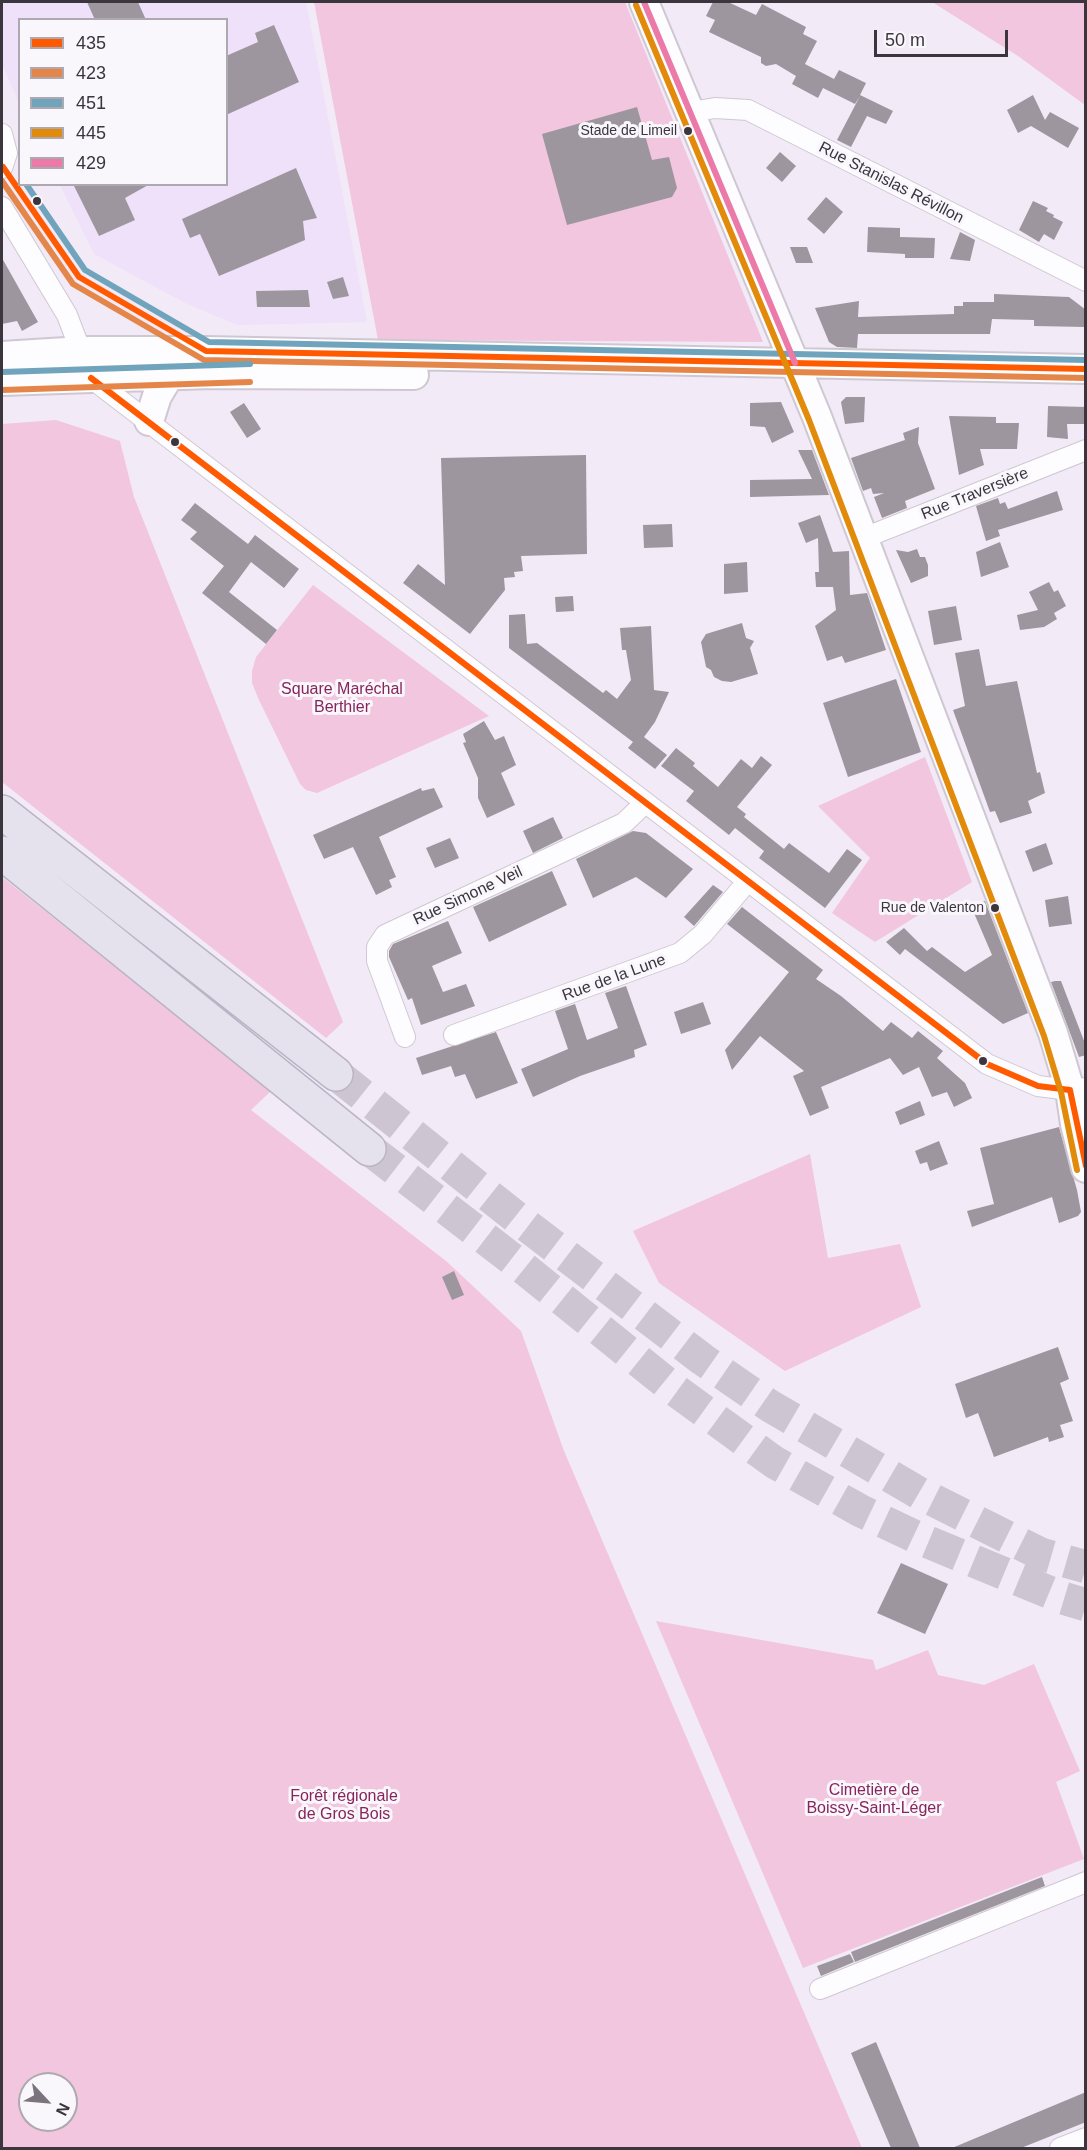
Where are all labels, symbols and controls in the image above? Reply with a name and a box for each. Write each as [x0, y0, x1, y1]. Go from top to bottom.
legend [18, 18, 228, 186]
scale bar [877, 18, 1010, 56]
text: 50 m [885, 30, 925, 50]
text: 435 [76, 33, 106, 53]
text: 423 [76, 63, 106, 83]
text: 451 [76, 93, 106, 113]
text: 445 [76, 123, 106, 143]
place label: Stade de Limeil [580, 123, 677, 139]
marker: Stade de Limeil [682, 125, 694, 137]
street label: Rue Stanislas Révillon [815, 138, 967, 228]
text: 429 [76, 153, 106, 173]
unlabelled marker [31, 195, 43, 207]
unlabelled marker [169, 436, 181, 448]
street label: Rue Traversière [919, 464, 1031, 524]
park label: Square Maréchal Berthier [281, 680, 403, 718]
street label: Rue Simone Veil [410, 862, 526, 930]
place label: Rue de Valenton [881, 900, 984, 916]
marker: Rue de Valenton [989, 902, 1001, 914]
street label: Rue de la Lune [560, 950, 668, 1006]
unlabelled marker [977, 1055, 989, 1067]
park label: Cimetière de Boissy-Saint-Léger [806, 1781, 942, 1819]
park label: Forêt régionale de Gros Bois [290, 1787, 398, 1825]
north arrow [18, 2072, 78, 2132]
text: N [53, 2100, 73, 2118]

